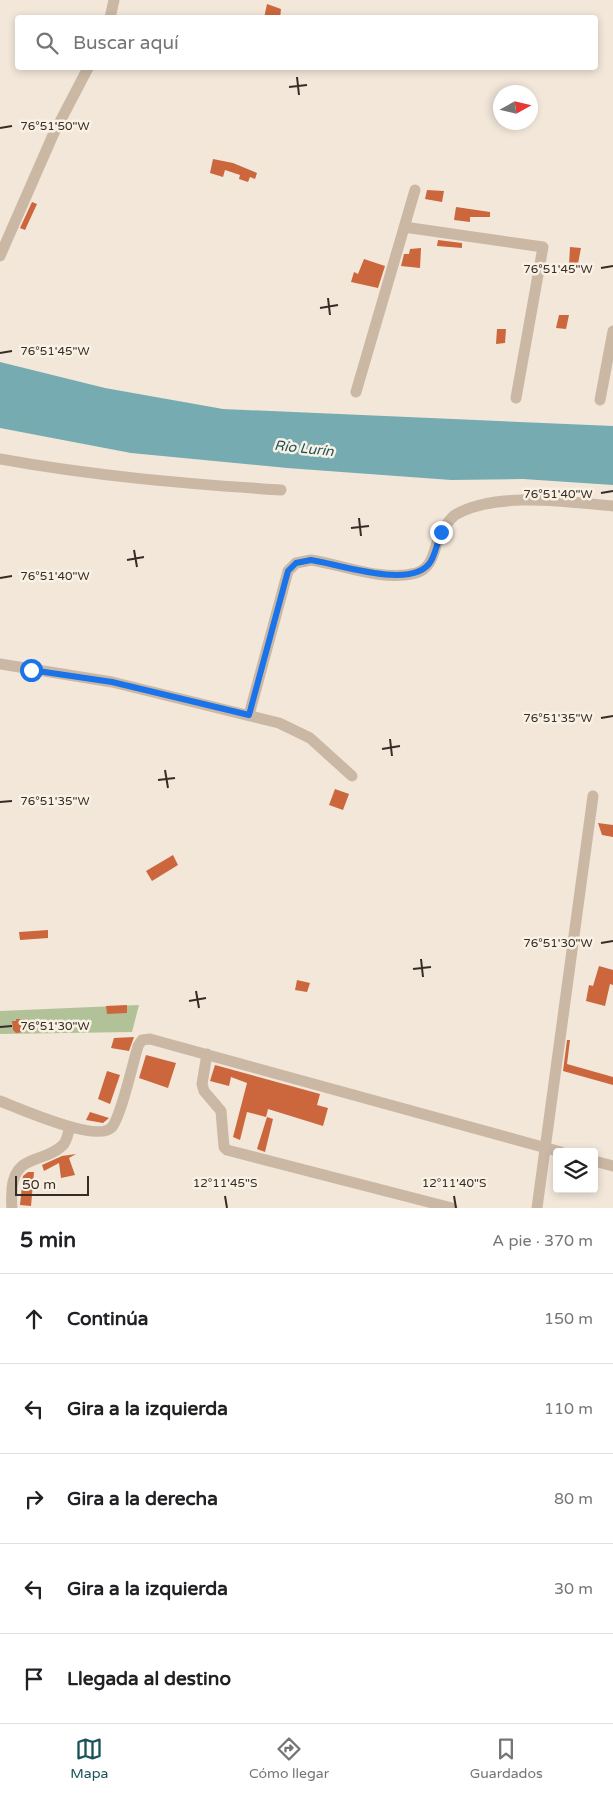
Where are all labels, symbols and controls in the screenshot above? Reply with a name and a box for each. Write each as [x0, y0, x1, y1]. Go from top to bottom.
search box [15, 15, 598, 70]
icon: search [33, 29, 61, 57]
text: Buscar aquí [73, 32, 179, 54]
north arrow [493, 85, 538, 130]
text: 76°51'50"W [20, 119, 90, 133]
text: 76°51'45"W [523, 262, 593, 276]
text: 76°51'45"W [20, 344, 90, 358]
water label: Río Lurín [273, 437, 335, 460]
text: 76°51'40"W [523, 487, 593, 501]
route end [430, 521, 453, 544]
text: 76°51'40"W [20, 569, 90, 583]
route start [20, 659, 43, 682]
text: 76°51'35"W [523, 711, 593, 725]
text: 76°51'35"W [20, 794, 90, 808]
text: 76°51'30"W [523, 936, 593, 950]
text: 76°51'30"W [20, 1019, 90, 1033]
map controls [553, 1148, 598, 1193]
button: layers [553, 1148, 598, 1193]
scale bar [15, 1173, 89, 1196]
text: 50 m [22, 1176, 56, 1193]
text: 12°11'45"S [193, 1176, 257, 1190]
text: 12°11'40"S [422, 1176, 486, 1190]
text: 5 min [20, 1228, 76, 1253]
text: A pie · 370 m [492, 1231, 593, 1251]
icon: ahead [20, 1305, 48, 1333]
text: Continúa [67, 1308, 149, 1330]
text: 150 m [544, 1309, 593, 1329]
icon: left [20, 1395, 48, 1423]
text: Gira a la izquierda [67, 1398, 228, 1420]
text: 110 m [544, 1399, 593, 1419]
icon: right [20, 1485, 48, 1513]
text: Gira a la derecha [67, 1488, 218, 1510]
text: 80 m [554, 1489, 593, 1509]
icon: left [20, 1575, 48, 1603]
text: Gira a la izquierda [67, 1578, 228, 1600]
text: 30 m [554, 1579, 593, 1599]
icon: arrive [20, 1665, 48, 1693]
text: Llegada al destino [67, 1668, 231, 1690]
tab: Mapa [70, 1735, 108, 1782]
tab: Cómo llegar [249, 1735, 329, 1782]
tab: Guardados [470, 1735, 543, 1782]

